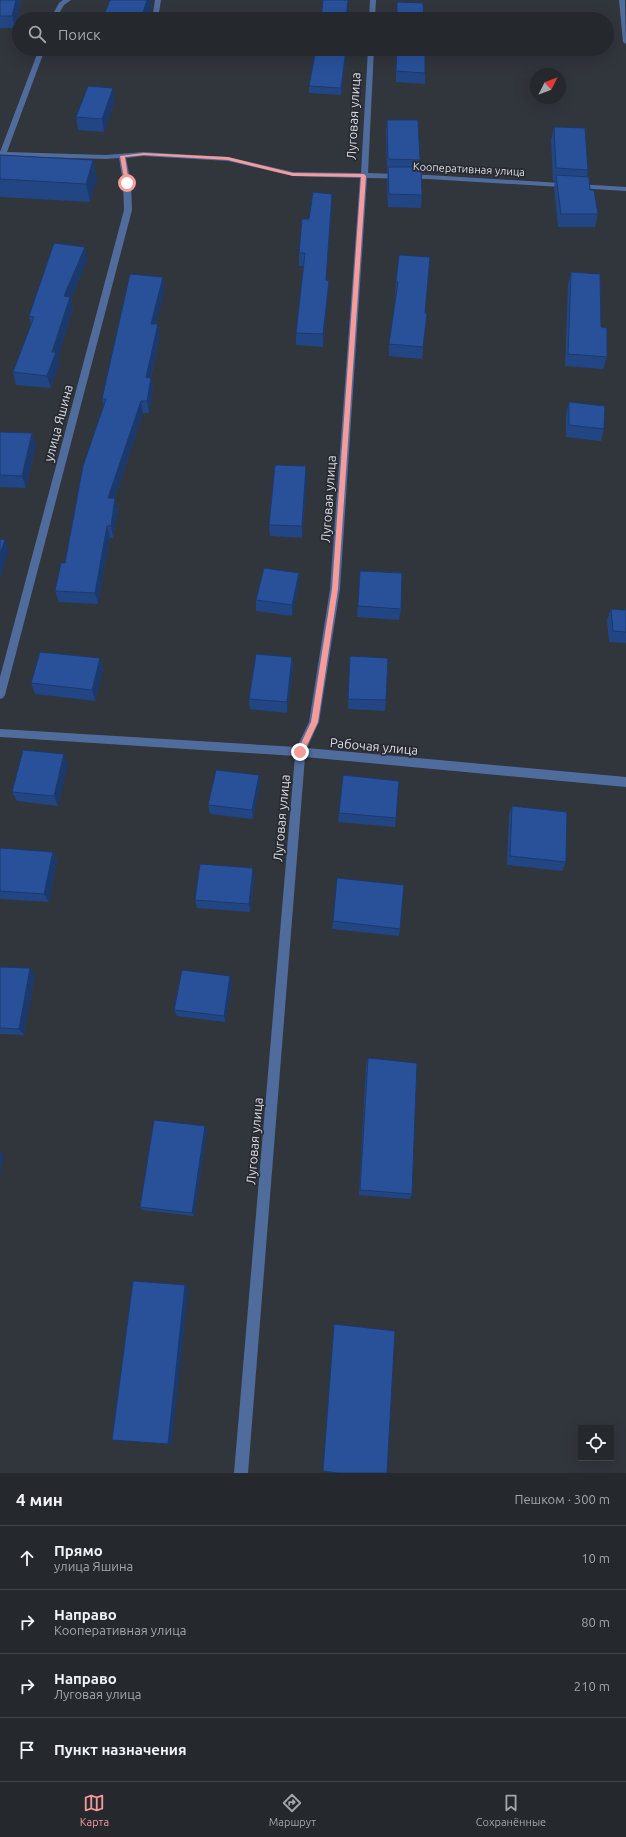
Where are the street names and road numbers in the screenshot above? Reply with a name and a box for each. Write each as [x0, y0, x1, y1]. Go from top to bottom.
street label: Луговая улица [344, 72, 362, 160]
street label: Кооперативная улица [413, 160, 525, 178]
street label: улица Яшина [41, 383, 75, 463]
street label: Луговая улица [318, 455, 338, 543]
street label: Рабочая улица [329, 735, 419, 757]
street label: Луговая улица [270, 774, 292, 862]
street label: Луговая улица [243, 1097, 265, 1185]

